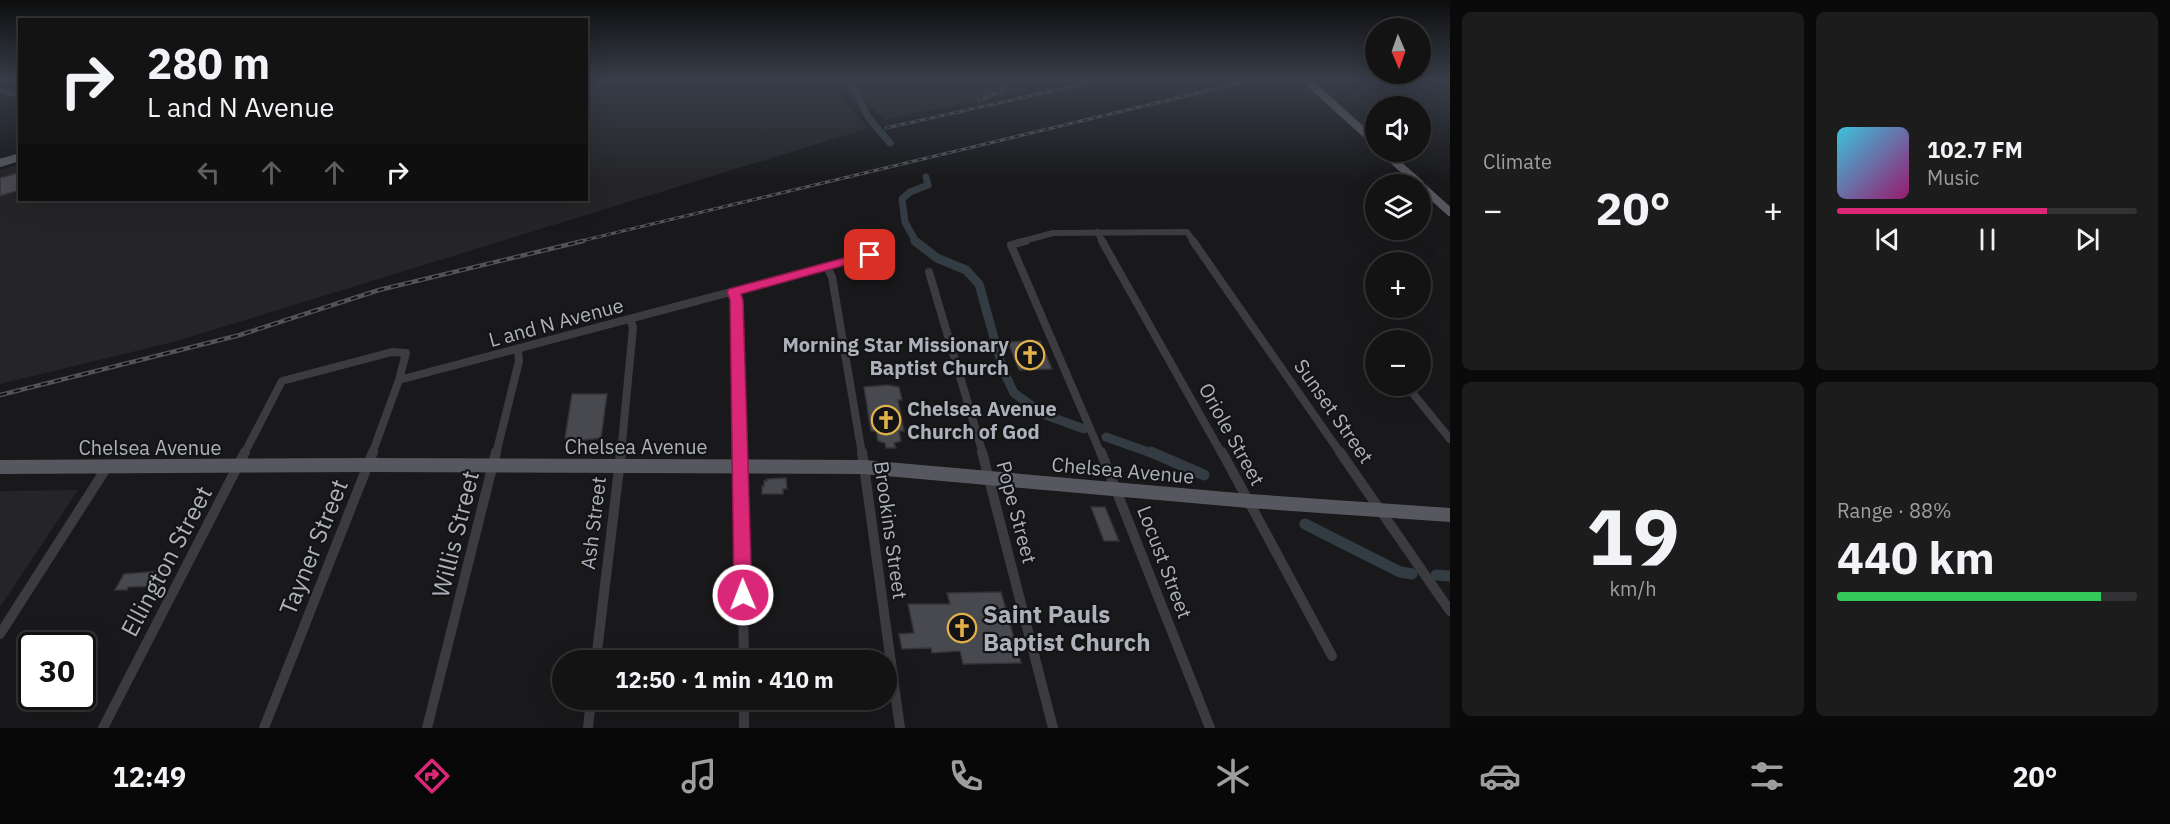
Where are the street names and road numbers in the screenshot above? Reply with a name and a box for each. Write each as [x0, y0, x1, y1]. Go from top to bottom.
street label: L and N Avenue [485, 291, 627, 353]
street label: Sunset Street [1288, 353, 1380, 469]
street label: Oriole Street [1193, 378, 1271, 490]
street label: Chelsea Avenue [564, 433, 708, 460]
street label: Chelsea Avenue [78, 434, 222, 461]
street label: Chelsea Avenue [1051, 450, 1195, 490]
street label: Pope Street [990, 458, 1044, 566]
street label: Brookins Street [868, 459, 914, 601]
street label: Willis Street [424, 467, 486, 601]
street label: Tayner Street [271, 474, 355, 620]
street label: Ash Street [574, 475, 612, 571]
street label: Ellington Street [113, 480, 219, 642]
street label: Locust Street [1131, 502, 1199, 622]

